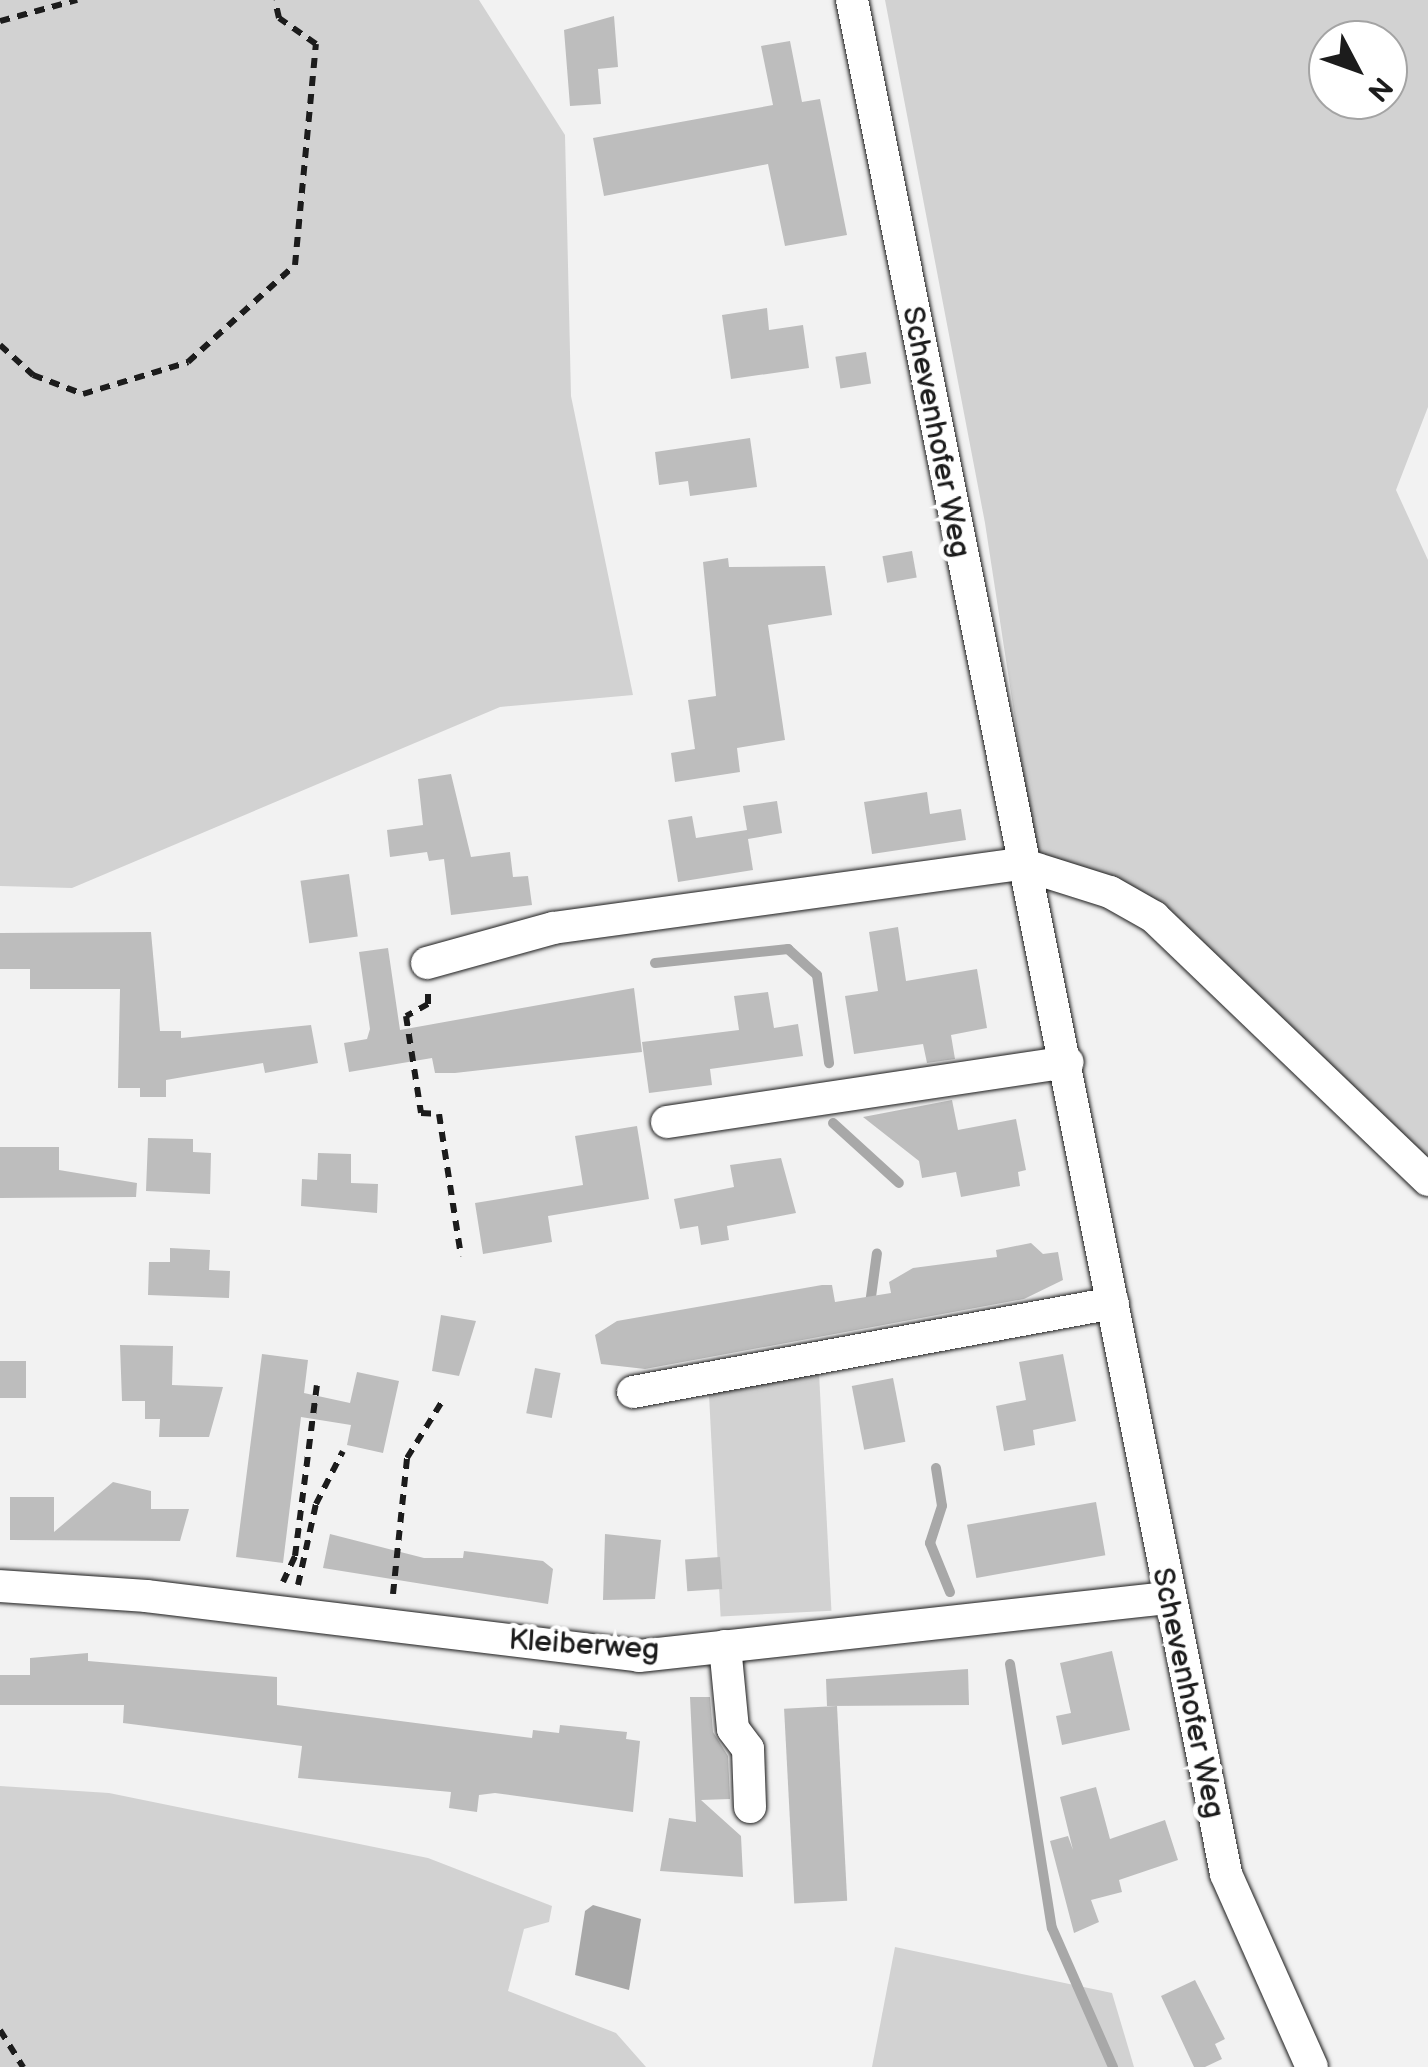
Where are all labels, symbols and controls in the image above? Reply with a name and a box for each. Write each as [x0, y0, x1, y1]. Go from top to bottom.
north arrow [1308, 20, 1408, 120]
text: N [1360, 70, 1399, 107]
street label: Schevenhofer Weg [894, 303, 978, 561]
street label: Schevenhofer Weg [1144, 1564, 1232, 1822]
street label: Kleiberweg [507, 1622, 661, 1668]

